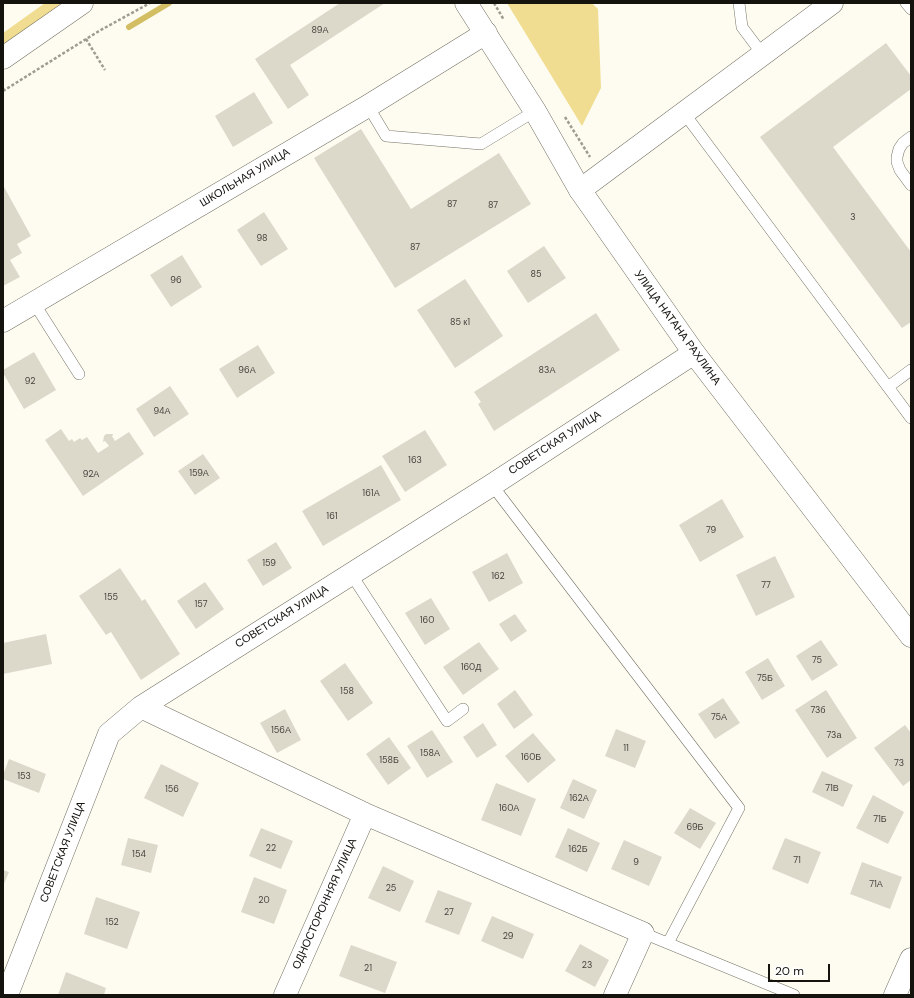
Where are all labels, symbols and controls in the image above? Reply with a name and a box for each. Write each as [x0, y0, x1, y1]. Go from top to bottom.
house number: 89А [312, 26, 328, 36]
street label: ШКОЛЬНАЯ УЛИЦА [198, 146, 292, 210]
house number: 87 [447, 200, 457, 210]
house number: 87 [488, 201, 498, 211]
house number: 3 [850, 213, 856, 223]
house number: 98 [257, 234, 267, 244]
house number: 87 [410, 243, 420, 253]
street label: УЛИЦА НАТАНА РАХЛИНА [631, 268, 723, 388]
house number: 85 [531, 270, 541, 280]
house number: 96 [170, 276, 182, 286]
house number: 85 к1 [450, 318, 470, 328]
house number: 96А [238, 366, 256, 376]
house number: 83А [539, 366, 555, 376]
house number: 92 [25, 377, 35, 387]
house number: 94А [153, 407, 171, 417]
street label: СОВЕТСКАЯ УЛИЦА [506, 408, 604, 478]
house number: 163 [408, 456, 422, 466]
house number: 159А [189, 469, 209, 479]
house number: 92А [83, 470, 99, 480]
house number: 161А [362, 489, 380, 499]
house number: 161 [326, 512, 338, 522]
house number: 79 [706, 526, 716, 536]
house number: 159 [262, 559, 276, 569]
house number: 162 [491, 572, 505, 582]
house number: 77 [761, 581, 771, 591]
street label: СОВЕТСКАЯ УЛИЦА [233, 583, 331, 651]
house number: 155 [104, 593, 118, 603]
house number: 157 [195, 600, 207, 610]
house number: 160 [420, 616, 434, 626]
house number: 75 [812, 656, 822, 666]
house number: 160Д [461, 663, 481, 673]
house number: 75Б [757, 674, 773, 684]
house number: 158 [340, 687, 354, 697]
house number: 73б [810, 706, 826, 716]
house number: 75А [711, 713, 727, 723]
house number: 156А [271, 726, 291, 736]
house number: 73а [827, 731, 841, 741]
house number: 11 [623, 744, 629, 754]
house number: 158А [420, 749, 440, 759]
house number: 160Б [521, 753, 541, 763]
house number: 158Б [379, 756, 399, 766]
house number: 73 [894, 759, 904, 769]
house number: 153 [17, 772, 31, 782]
house number: 71В [825, 784, 839, 794]
house number: 156 [165, 785, 179, 795]
house number: 162А [569, 794, 589, 804]
street label: СОВЕТСКАЯ УЛИЦА [38, 799, 88, 905]
house number: 160А [499, 804, 519, 814]
house number: 71Б [873, 815, 887, 825]
house number: 69Б [686, 823, 704, 833]
street label: ОДНОСТОРОННЯЯ УЛИЦА [290, 836, 360, 972]
house number: 22 [266, 844, 276, 854]
house number: 162Б [568, 845, 588, 855]
house number: 154 [132, 850, 146, 860]
house number: 71 [793, 856, 801, 866]
house number: 9 [633, 858, 639, 868]
house number: 71А [869, 880, 883, 890]
house number: 25 [386, 884, 396, 894]
house number: 20 [258, 896, 270, 906]
house number: 27 [444, 908, 454, 918]
house number: 152 [105, 918, 119, 928]
house number: 29 [503, 932, 513, 942]
scale bar [770, 956, 832, 982]
house number: 23 [582, 961, 592, 971]
text: 20 m [775, 963, 804, 979]
house number: 21 [364, 964, 372, 974]

